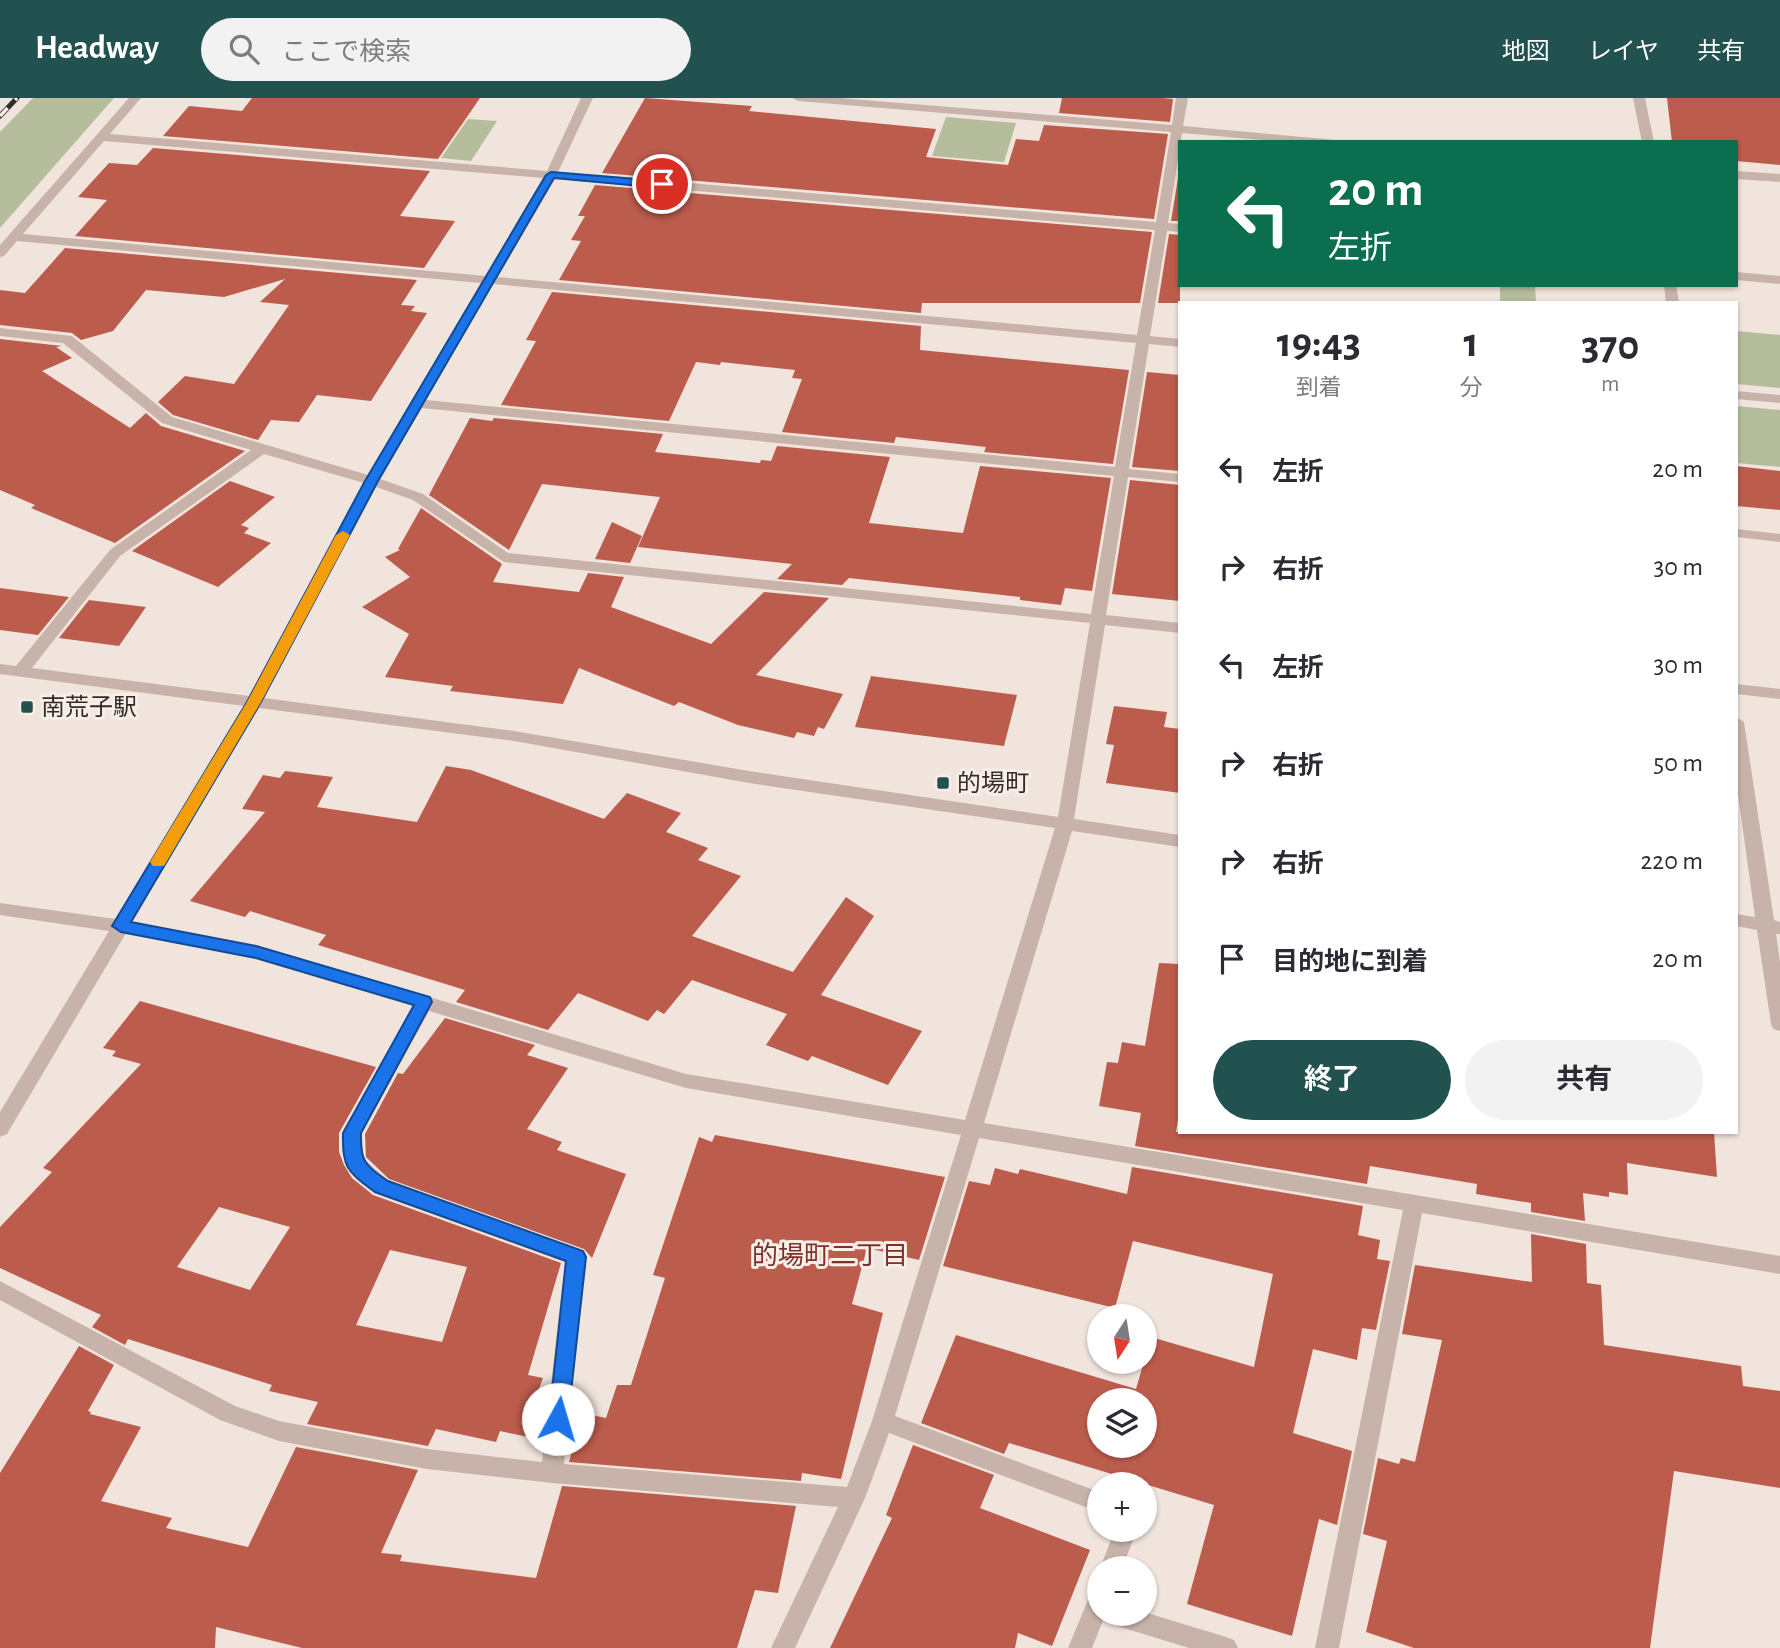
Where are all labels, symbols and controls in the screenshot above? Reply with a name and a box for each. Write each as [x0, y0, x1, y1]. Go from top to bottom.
search box [201, 18, 691, 81]
icon: search [225, 30, 263, 68]
text: Headway [35, 32, 159, 65]
text: ここで検索 [281, 39, 411, 65]
text: 地図 [1502, 40, 1550, 64]
text: レイヤ [1588, 40, 1659, 64]
text: 共有 [1697, 40, 1745, 64]
pin [632, 154, 692, 214]
icon: arrive [643, 165, 681, 203]
text: 20 m [1328, 166, 1424, 215]
icon: left [1213, 168, 1304, 259]
text: 左折 [1328, 232, 1392, 264]
text: 19:43 [1277, 322, 1361, 364]
text: 1 [1463, 322, 1479, 364]
text: 370 [1581, 325, 1639, 367]
text: m [1601, 373, 1619, 396]
text: 到着 [1296, 377, 1342, 400]
text: 分 [1460, 377, 1483, 400]
icon: left [1213, 450, 1251, 488]
text: 20 m [1652, 456, 1703, 482]
text: 左折 [1272, 459, 1324, 485]
icon: right [1213, 548, 1251, 586]
text: 30 m [1653, 554, 1703, 580]
text: 右折 [1272, 557, 1324, 583]
icon: left [1213, 646, 1251, 684]
text: 30 m [1653, 652, 1703, 678]
text: 左折 [1272, 655, 1324, 681]
place label: 南荒子駅 [41, 694, 137, 720]
marker: 南荒子駅 [19, 699, 35, 715]
icon: right [1213, 744, 1251, 782]
text: 50 m [1653, 750, 1703, 776]
text: 右折 [1272, 753, 1324, 779]
place label: 的場町 [957, 770, 1029, 796]
marker: 的場町 [935, 775, 951, 791]
icon: right [1213, 842, 1251, 880]
text: 220 m [1641, 848, 1703, 874]
text: 右折 [1272, 851, 1324, 877]
icon: arrive [1213, 940, 1251, 978]
text: 20 m [1652, 946, 1703, 972]
text: 目的地に到着 [1272, 949, 1428, 975]
button: 終了 [1213, 1040, 1451, 1120]
button: 共有 [1465, 1040, 1703, 1120]
district label: 的場町二丁目 [752, 1242, 908, 1269]
north arrow [1087, 1304, 1157, 1374]
map controls [1087, 1304, 1157, 1626]
position arrow [521, 1382, 595, 1456]
button: layers [1087, 1388, 1157, 1458]
button: + [1087, 1472, 1157, 1542]
button: − [1087, 1556, 1157, 1626]

